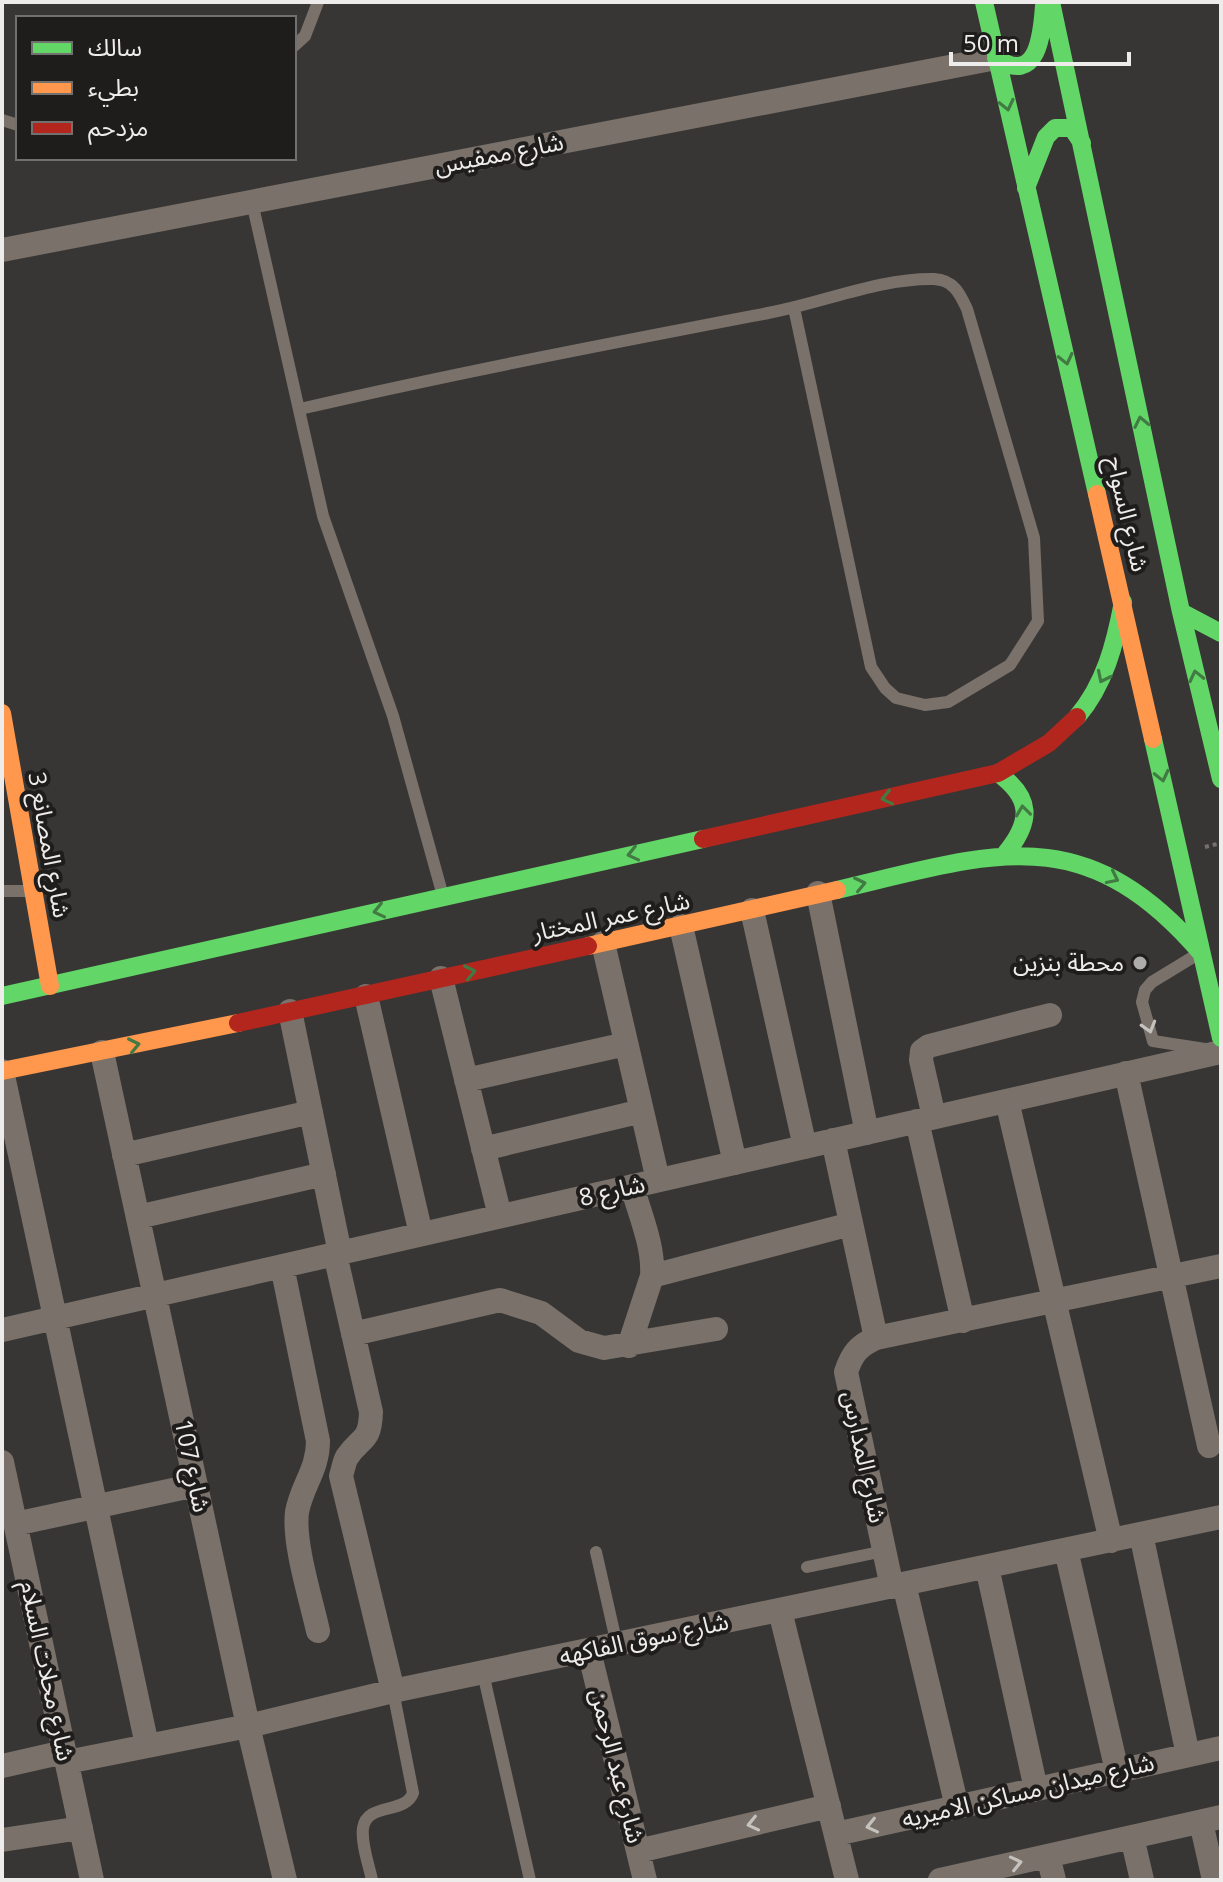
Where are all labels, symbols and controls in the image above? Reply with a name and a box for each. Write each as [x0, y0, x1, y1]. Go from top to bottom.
legend [16, 16, 296, 160]
scale bar [951, 16, 1129, 66]
text: 50 m [963, 26, 1019, 59]
text: سالك [88, 30, 142, 63]
text: بطيء [88, 70, 139, 107]
one-way arrow [998, 98, 1015, 112]
text: مزدحم [88, 110, 148, 145]
street label: شارع ممفيس [431, 124, 566, 183]
one-way arrow [1057, 351, 1074, 365]
one-way arrow [1133, 415, 1150, 429]
street label: شارع السواح [1097, 453, 1158, 575]
one-way arrow [1097, 668, 1113, 683]
one-way arrow [1189, 669, 1206, 683]
street label: شارع المصانع 3 [19, 769, 80, 921]
one-way arrow [1153, 769, 1170, 782]
one-way arrow [880, 788, 894, 805]
one-way arrow [1015, 805, 1032, 818]
one-way arrow [626, 845, 640, 862]
one-way arrow [1104, 868, 1119, 884]
one-way arrow [852, 876, 866, 893]
street label: شارع عمر المختار [528, 883, 693, 951]
one-way arrow [373, 902, 386, 919]
place label: محطة بنزين [1013, 945, 1124, 978]
marker: محطة بنزين [1131, 954, 1149, 972]
one-way arrow [462, 964, 476, 981]
one-way arrow [1140, 1020, 1156, 1033]
one-way arrow [126, 1037, 140, 1054]
street label: شارع 8 [575, 1166, 648, 1215]
street label: شارع المدارس [833, 1388, 896, 1526]
street label: شارع 107 [166, 1416, 219, 1516]
street label: شارع محلات السلام [10, 1577, 84, 1765]
street label: شارع سوق الفاكهه [556, 1603, 732, 1674]
street label: شارع عبد الرحمن [581, 1685, 654, 1847]
street label: شارع ميدان مساكن الاميريه [898, 1744, 1158, 1837]
one-way arrow [747, 1815, 760, 1832]
one-way arrow [865, 1817, 879, 1834]
one-way arrow [1009, 1855, 1022, 1872]

